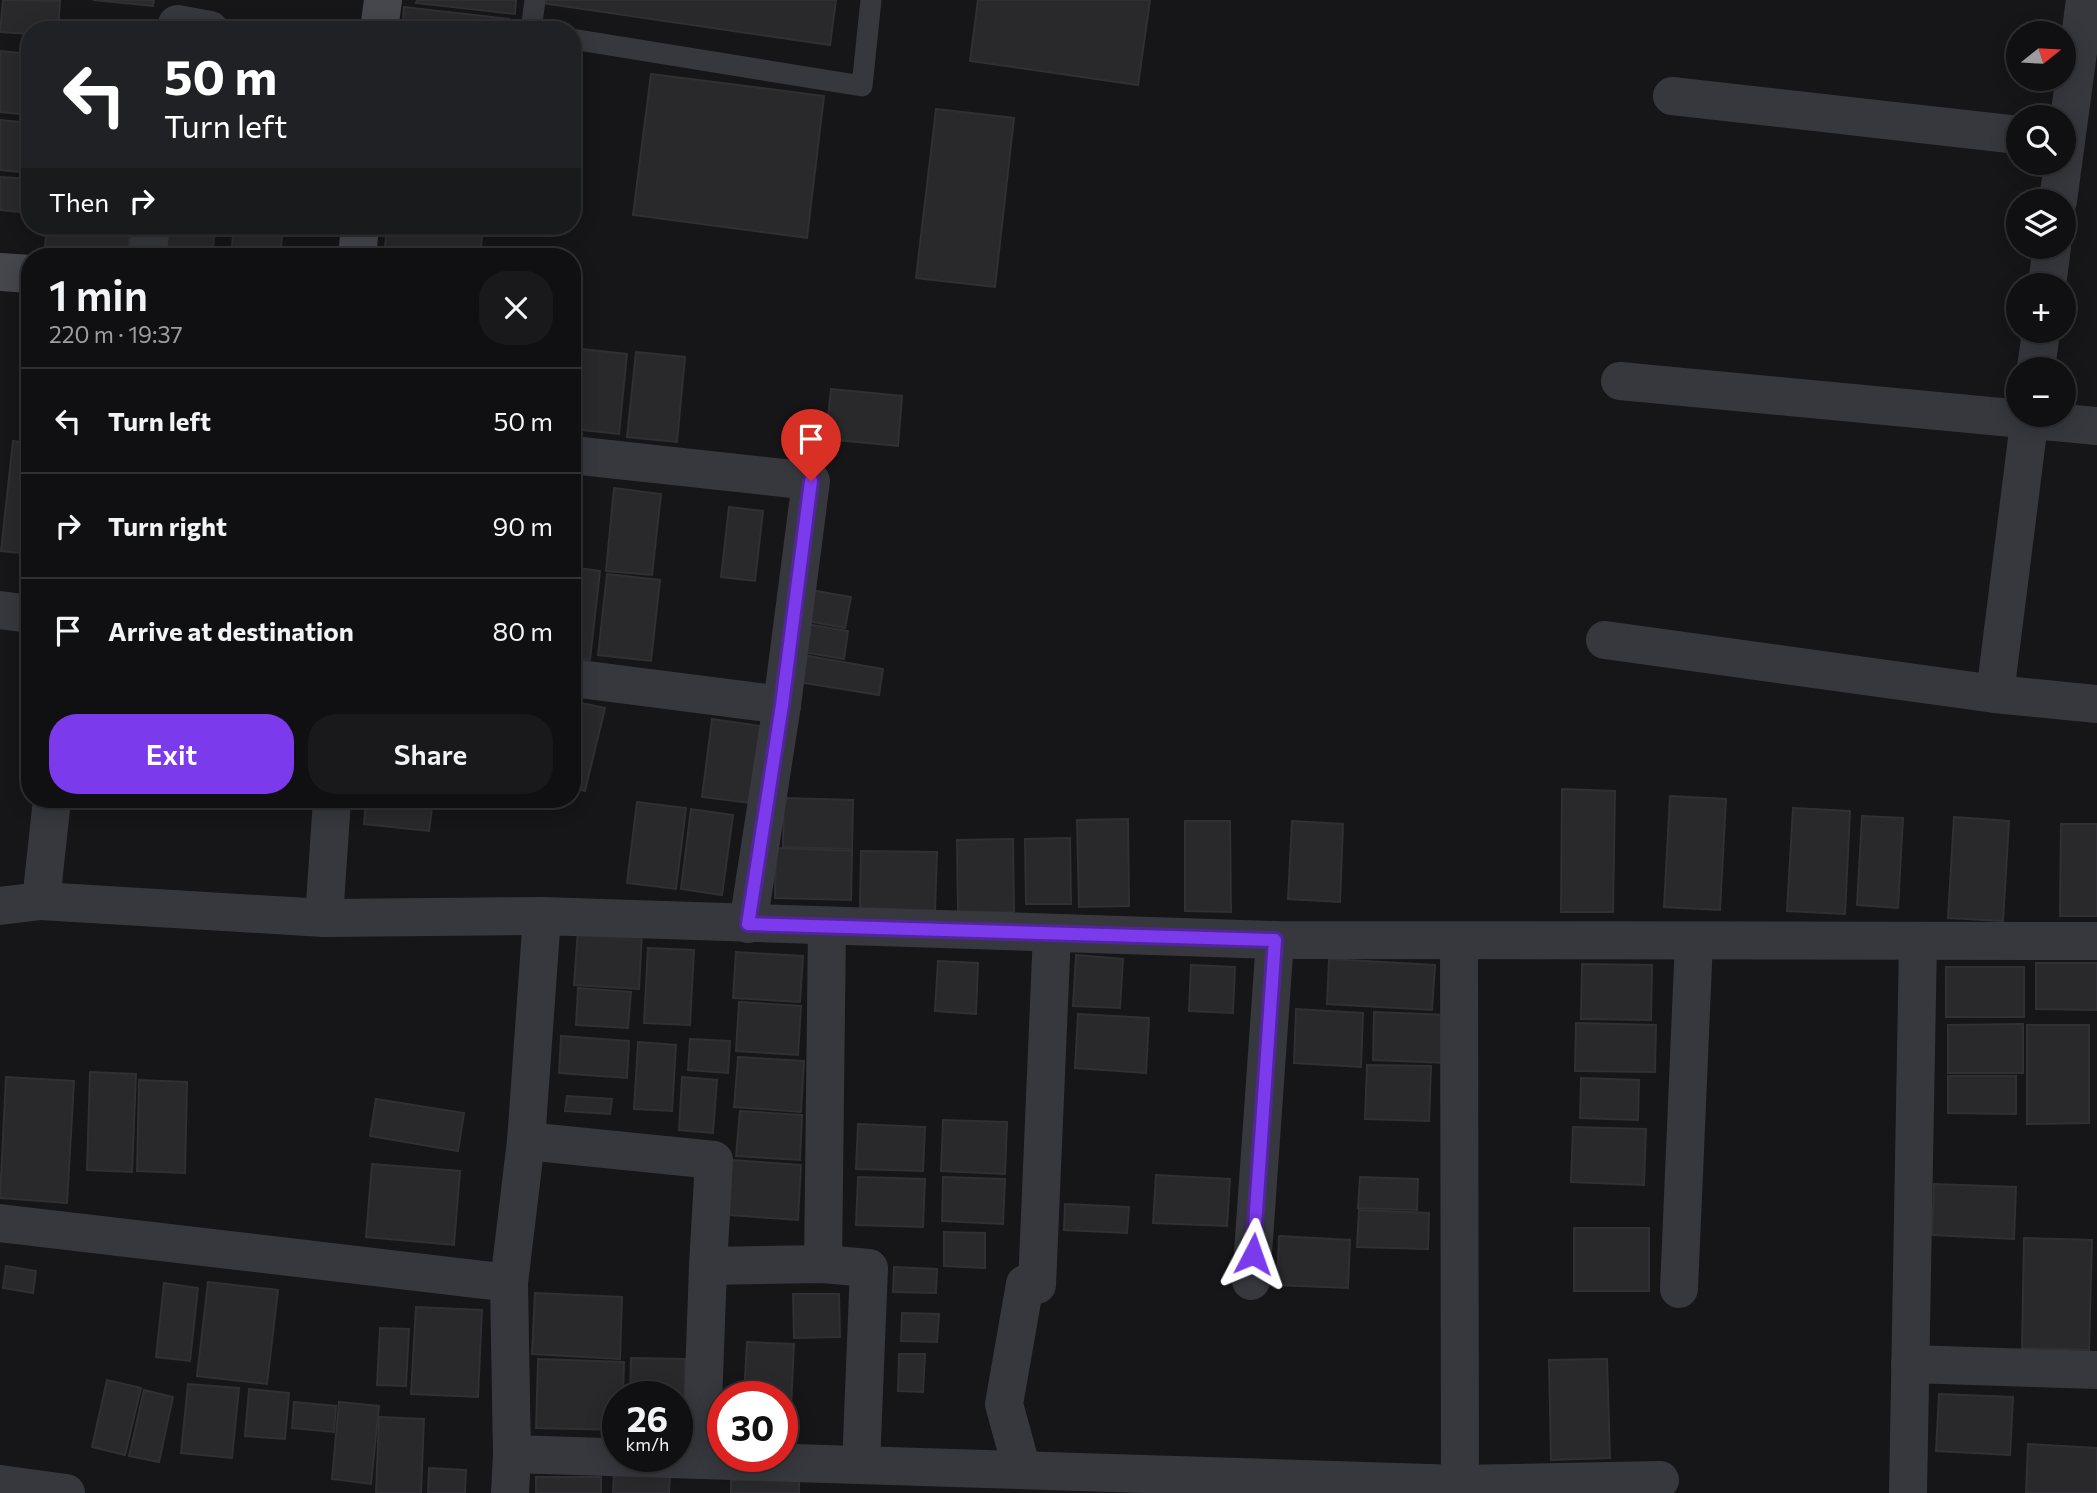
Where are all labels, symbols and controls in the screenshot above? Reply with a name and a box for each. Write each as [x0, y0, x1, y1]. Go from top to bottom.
north arrow [2006, 21, 2076, 91]
map controls [2006, 21, 2076, 427]
text: 50 m [164, 45, 277, 105]
icon: left [49, 49, 140, 140]
text: Turn left [164, 105, 288, 145]
button: search [2006, 105, 2076, 175]
icon: right [123, 182, 161, 220]
text: Then [49, 186, 109, 217]
button: layers [2006, 189, 2076, 259]
text: 1 min [49, 268, 148, 320]
button: close [479, 271, 553, 345]
button: + [2006, 273, 2076, 343]
text: 220 m · 19:37 [49, 320, 183, 348]
button: − [2006, 357, 2076, 427]
icon: left [49, 402, 87, 440]
text: Turn left [108, 405, 211, 436]
text: 50 m [493, 405, 553, 436]
pin [781, 409, 841, 481]
icon: arrive [792, 420, 830, 458]
icon: right [49, 507, 87, 545]
text: Turn right [108, 510, 227, 541]
text: 90 m [493, 510, 553, 541]
icon: arrive [49, 612, 87, 650]
text: Arrive at destination [108, 615, 354, 646]
text: 80 m [493, 615, 553, 646]
button: Exit [49, 714, 294, 794]
button: Share [308, 714, 553, 794]
position arrow [1216, 1217, 1290, 1291]
speed limit sign: 30 [707, 1381, 798, 1472]
text: 26 [627, 1396, 668, 1439]
text: km/h [626, 1433, 669, 1455]

